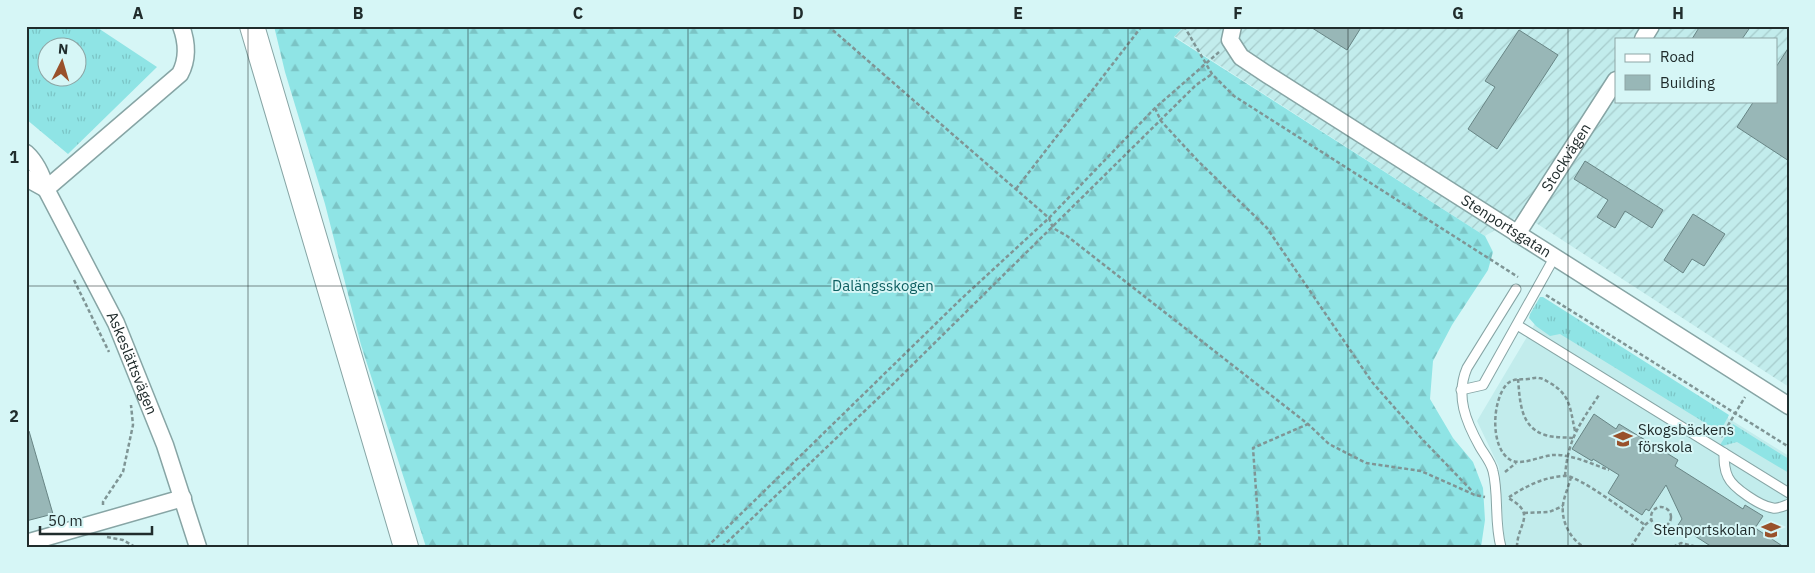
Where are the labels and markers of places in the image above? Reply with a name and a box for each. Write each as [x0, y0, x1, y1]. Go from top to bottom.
place label: Skogsbäckens förskola [1638, 420, 1734, 456]
school or university icon: Skogsbäckens förskola [1612, 428, 1634, 450]
school or university icon: Stenportskolan [1760, 519, 1782, 541]
place label: Stenportskolan [1653, 520, 1756, 539]

